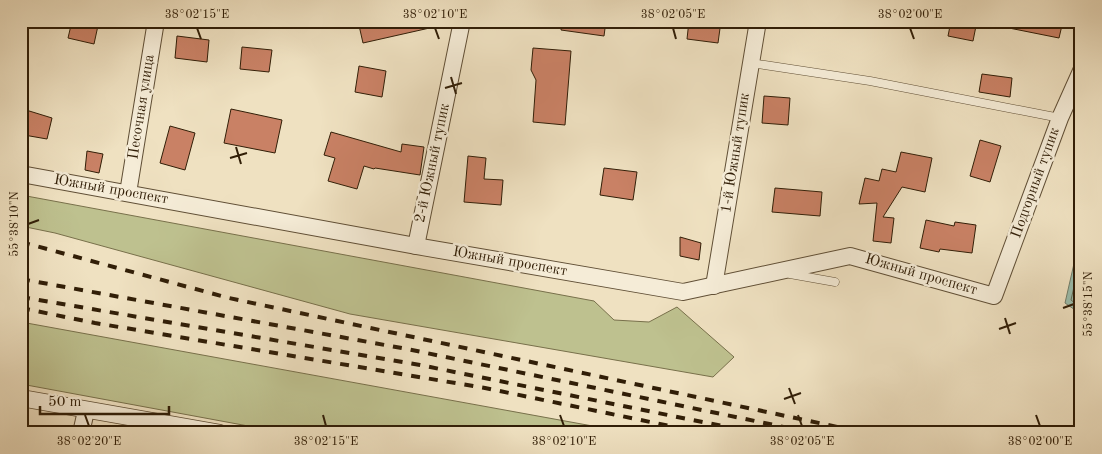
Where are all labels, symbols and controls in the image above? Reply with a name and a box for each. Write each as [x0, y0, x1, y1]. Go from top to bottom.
text: 38°02'15"E [165, 8, 229, 21]
text: 38°02'05"E [641, 8, 705, 21]
text: 38°02'10"E [403, 9, 467, 21]
text: 38°02'00"E [878, 9, 942, 21]
street label: Песочная улица [126, 53, 158, 161]
street label: 1-й Южный тупик [719, 91, 753, 214]
street label: 2-й Южный тупик [413, 102, 453, 224]
street label: Подгорный тупик [1009, 125, 1063, 240]
street label: Южный проспект [53, 173, 169, 207]
text: 55°38'10"N [8, 191, 21, 257]
street label: Южный проспект [452, 245, 568, 279]
street label: Южный проспект [863, 252, 979, 298]
text: 55°38'15"N [1082, 271, 1095, 337]
scale bar [40, 384, 169, 416]
text: 50 m [48, 395, 82, 410]
text: 38°02'15"E [294, 435, 358, 448]
text: 38°02'05"E [770, 435, 834, 448]
text: 38°02'20"E [57, 436, 121, 448]
text: 38°02'10"E [532, 436, 596, 448]
text: 38°02'00"E [1008, 436, 1072, 448]

